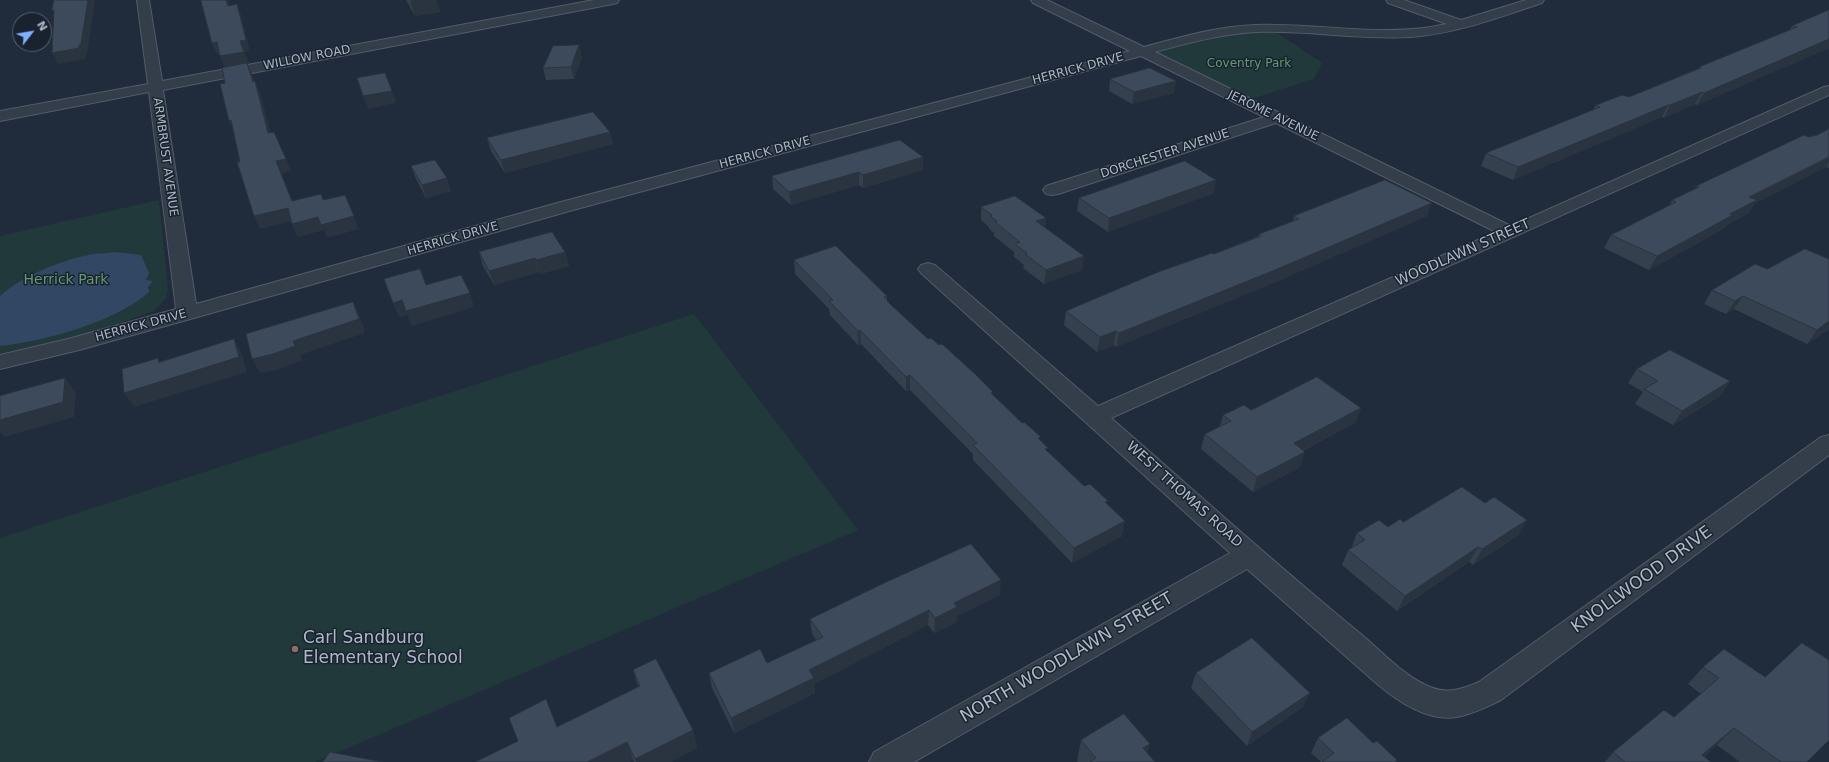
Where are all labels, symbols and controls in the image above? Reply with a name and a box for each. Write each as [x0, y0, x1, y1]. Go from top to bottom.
north arrow [12, 12, 52, 52]
text: N [34, 19, 50, 33]
street label: WILLOW ROAD [262, 42, 352, 74]
street label: HERRICK DRIVE [1031, 50, 1125, 88]
park label: Coventry Park [1207, 57, 1291, 71]
street label: JEROME AVENUE [1225, 88, 1321, 144]
street label: ARMBRUST AVENUE [150, 97, 180, 217]
street label: DORCHESTER AVENUE [1099, 126, 1231, 182]
street label: HERRICK DRIVE [718, 134, 812, 172]
street label: WOODLAWN STREET [1393, 216, 1533, 290]
street label: HERRICK DRIVE [406, 219, 500, 259]
park label: Herrick Park [24, 272, 108, 288]
street label: HERRICK DRIVE [94, 307, 188, 345]
street label: WEST THOMAS ROAD [1122, 438, 1246, 552]
street label: KNOLLWOOD DRIVE [1568, 522, 1716, 638]
street label: NORTH WOODLAWN STREET [957, 589, 1177, 727]
place label: Carl Sandburg Elementary School [303, 629, 463, 669]
marker: Carl Sandburg Elementary School [290, 644, 300, 654]

